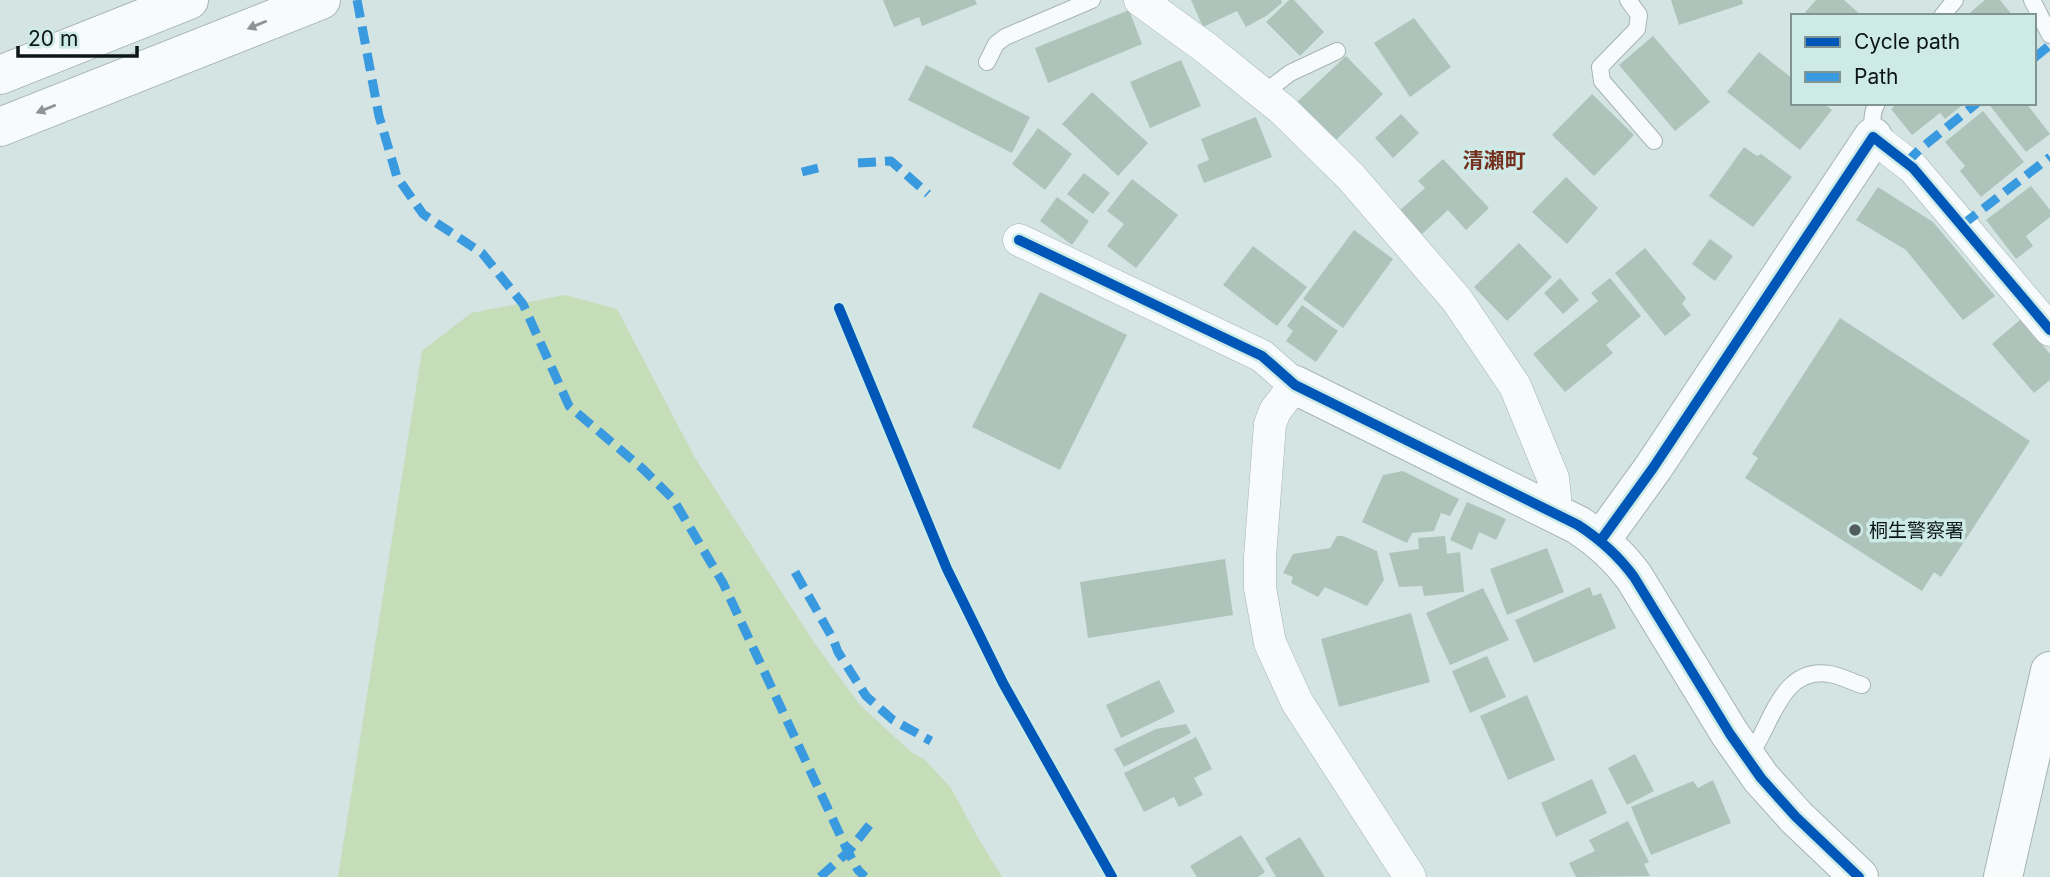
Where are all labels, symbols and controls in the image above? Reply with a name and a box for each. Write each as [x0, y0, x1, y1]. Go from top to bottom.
scale bar [18, 14, 136, 58]
legend [1791, 14, 2036, 105]
one-way arrow [247, 20, 268, 31]
text: 20 m [28, 26, 78, 51]
text: Cycle path [1854, 29, 1960, 54]
text: Path [1854, 64, 1899, 89]
one-way arrow [35, 104, 56, 115]
district label: 清瀬町 [1463, 148, 1526, 173]
place label: 桐生警察署 [1869, 519, 1964, 542]
marker: 桐生警察署 [1847, 522, 1863, 538]

